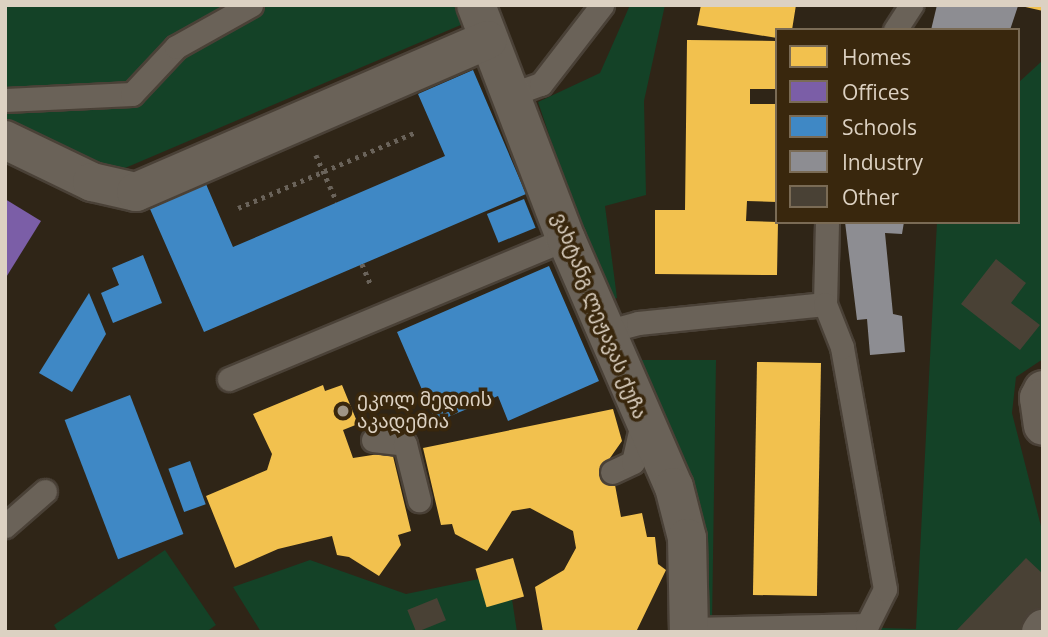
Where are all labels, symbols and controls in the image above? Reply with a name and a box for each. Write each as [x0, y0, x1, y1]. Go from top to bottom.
legend [775, 28, 1020, 224]
text: Homes [842, 43, 911, 71]
text: Offices [842, 78, 910, 106]
text: Schools [842, 113, 917, 141]
text: Industry [842, 148, 923, 176]
text: Other [842, 183, 899, 211]
street label: ვახტანგ ლეჟავას ქუჩა [547, 210, 651, 422]
place label: ეკოლ მედიის აკადემია [357, 389, 492, 433]
marker: ეკოლ მედიის აკადემია [335, 403, 351, 419]

